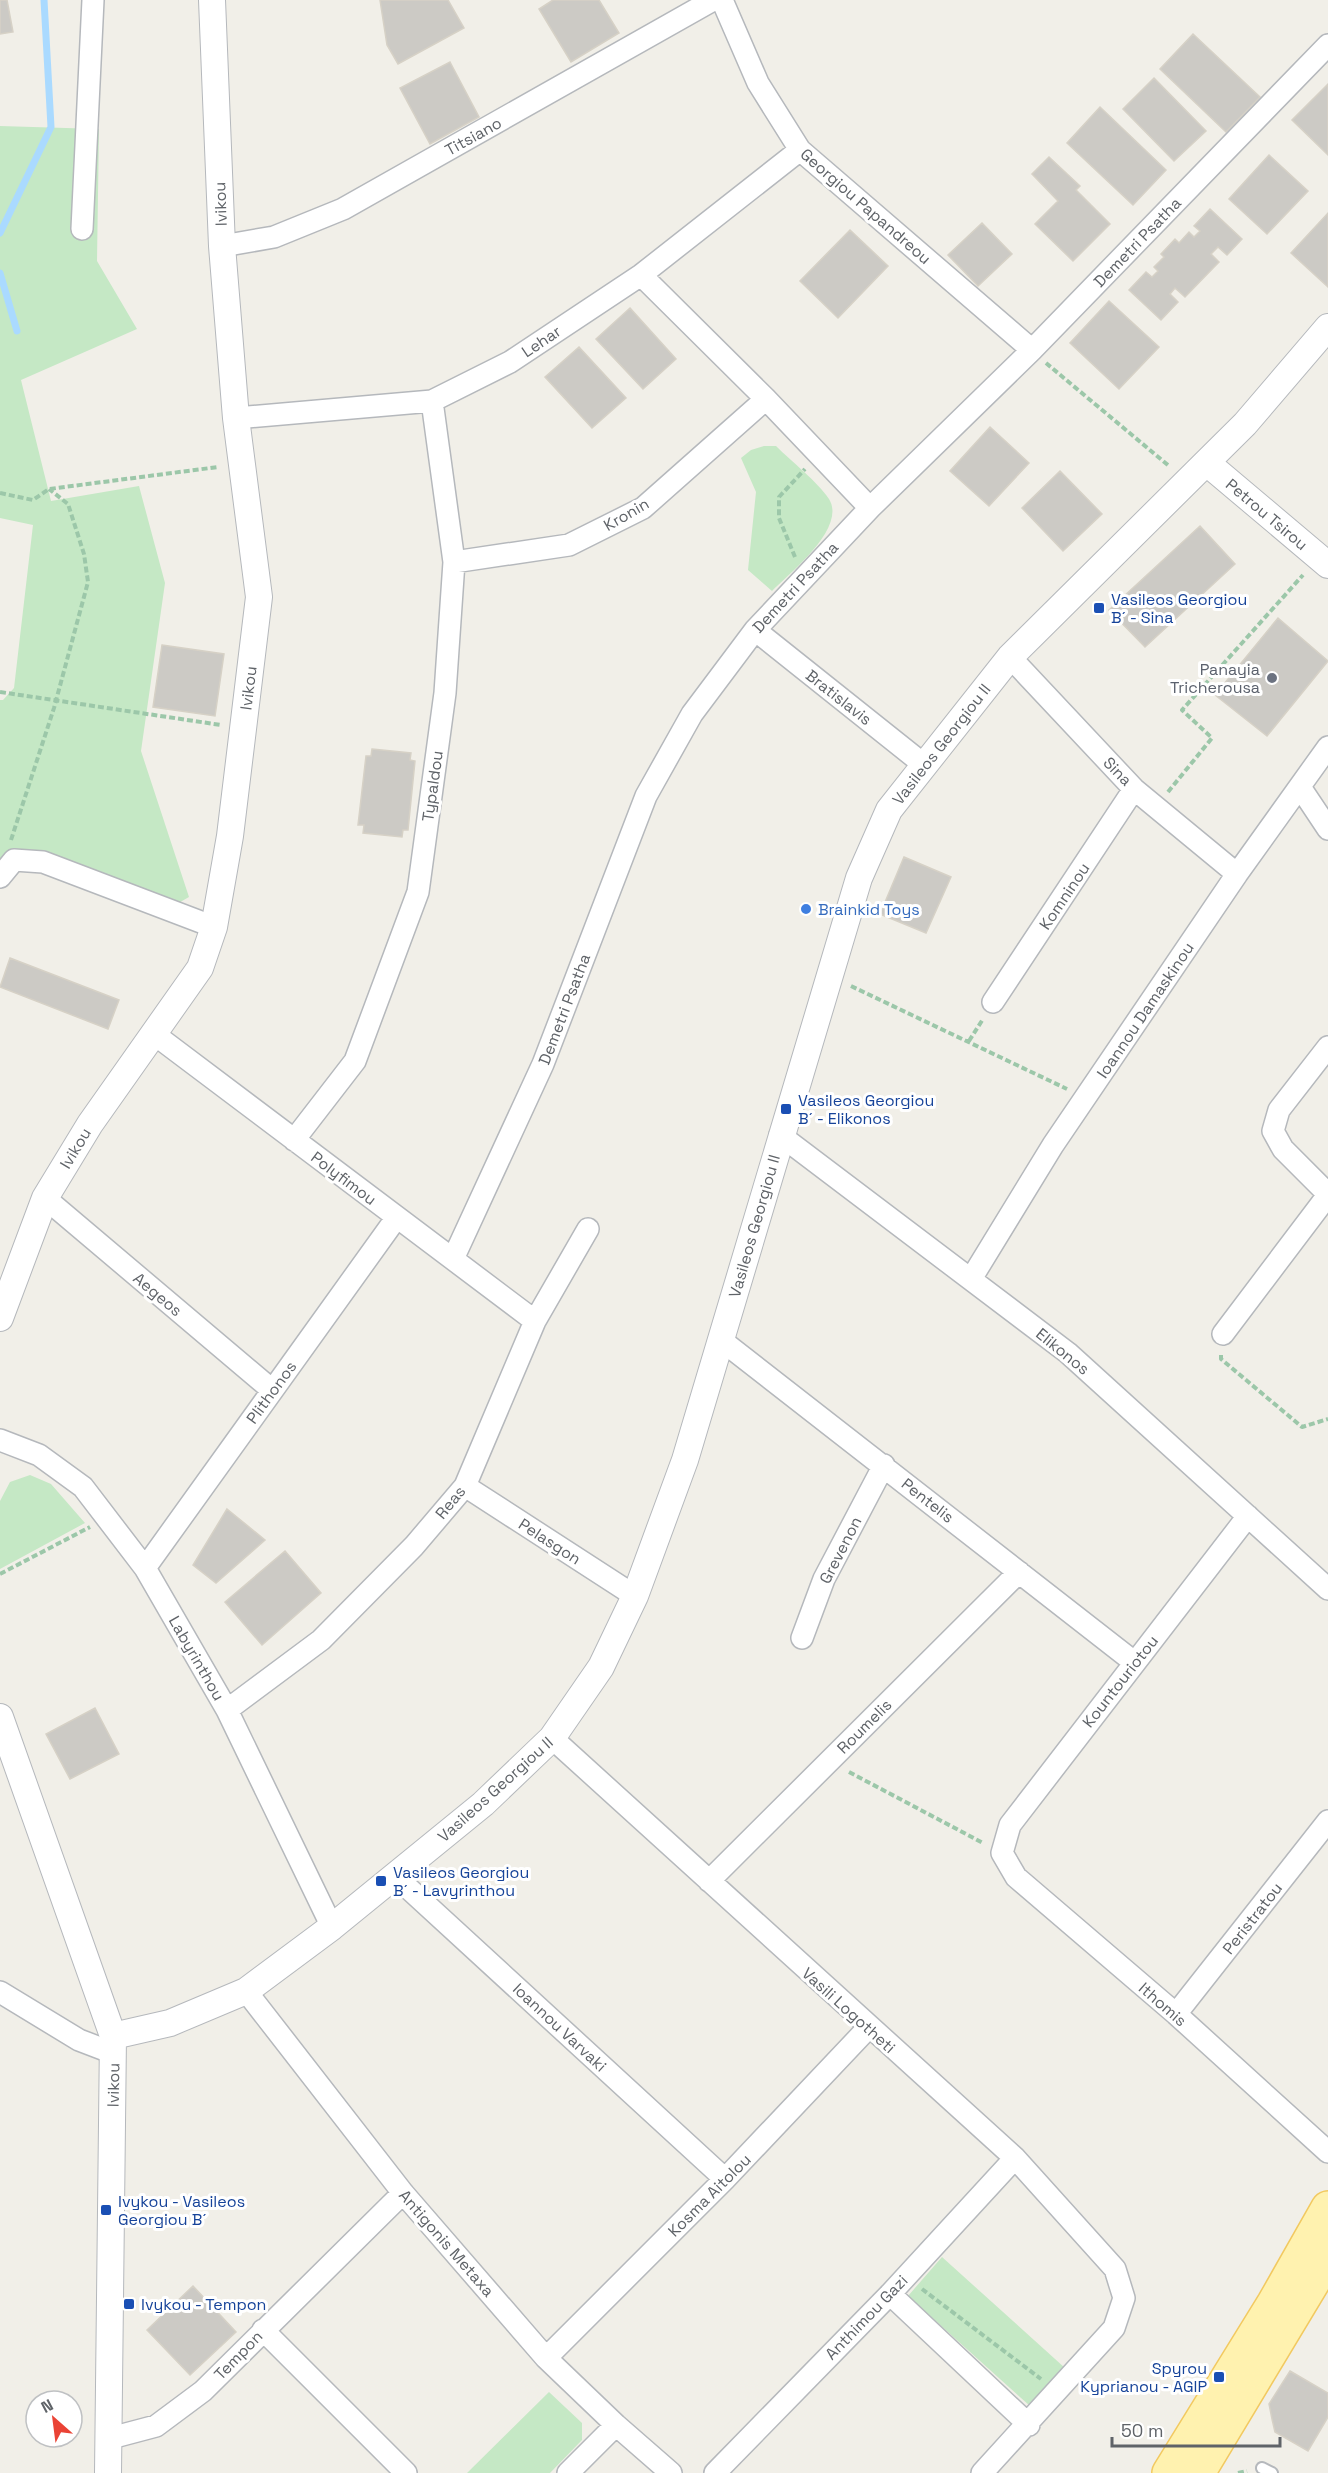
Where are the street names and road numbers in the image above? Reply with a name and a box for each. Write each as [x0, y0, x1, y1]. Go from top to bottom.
street label: Titsiano [441, 112, 505, 161]
street label: Georgiou Papandreou [796, 144, 936, 269]
street label: Ivikou [209, 181, 232, 226]
street label: Demetri Psatha [1089, 193, 1186, 292]
street label: Lehar [517, 321, 565, 362]
street label: Petrou Tsirou [1221, 474, 1312, 555]
street label: Kronin [600, 493, 653, 536]
street label: Demetri Psatha [748, 537, 843, 637]
street label: Ivikou [235, 665, 262, 711]
street label: Bratislavis [801, 665, 876, 730]
street label: Vasileos Georgiou II [888, 679, 995, 809]
street label: Typaldou [417, 749, 448, 823]
street label: Sina [1099, 752, 1137, 790]
street label: Komninou [1034, 859, 1094, 934]
street label: Ioannou Damaskinou [1092, 938, 1199, 1082]
street label: Demetri Psatha [534, 951, 595, 1068]
street label: Ivikou [55, 1124, 96, 1173]
street label: Polyfimou [307, 1147, 381, 1210]
street label: Vasileos Georgiou II [724, 1152, 785, 1300]
street label: Aegeos [129, 1268, 186, 1321]
street label: Elikonos [1032, 1323, 1094, 1379]
street label: Plithonos [242, 1357, 301, 1428]
street label: Pentelis [897, 1473, 958, 1528]
street label: Reas [431, 1481, 470, 1523]
street label: Pelasgon [515, 1513, 585, 1569]
street label: Grevenon [815, 1513, 866, 1587]
street label: Labyrinthou [164, 1612, 229, 1704]
street label: Kountouriotou [1078, 1631, 1163, 1732]
street label: Roumelis [832, 1694, 896, 1758]
street label: Vasileos Georgiou II [433, 1732, 557, 1847]
street label: Peristratou [1218, 1878, 1287, 1959]
street label: Vasili Logotheti [797, 1963, 900, 2058]
street label: Ioannou Varvaki [508, 1978, 611, 2076]
street label: Ithomis [1134, 1978, 1191, 2031]
street label: Ivikou [103, 2063, 124, 2107]
street label: Kosma Aitolou [663, 2149, 755, 2241]
street label: Antigonis Metaxa [394, 2185, 499, 2301]
street label: Anthimou Gazi [820, 2270, 912, 2364]
street label: Tempon [210, 2326, 267, 2385]

